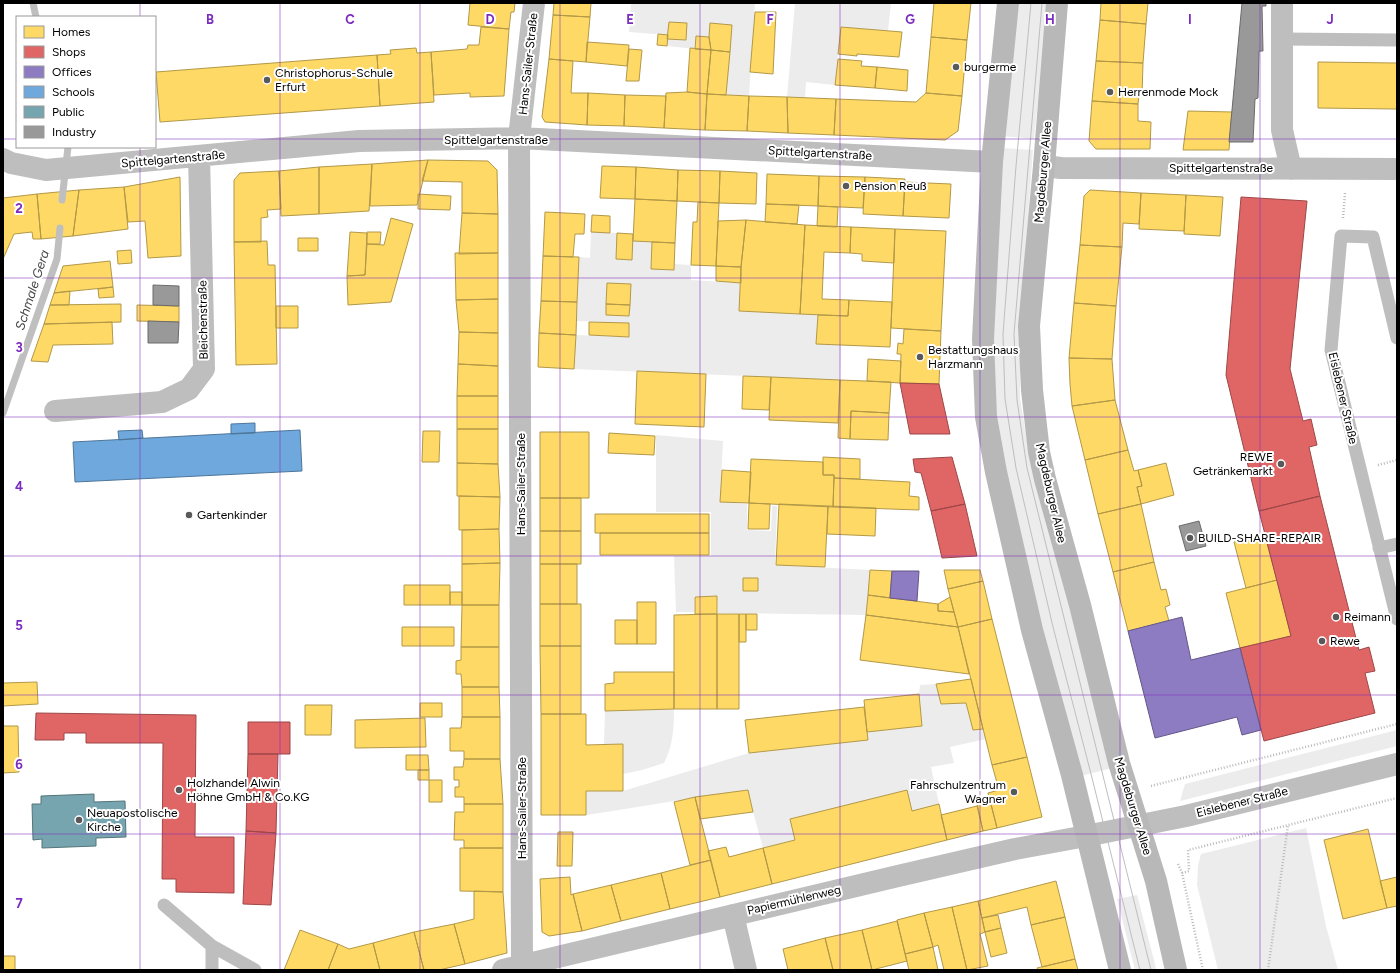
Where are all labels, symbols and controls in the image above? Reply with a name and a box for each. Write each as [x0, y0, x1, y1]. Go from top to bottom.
text: B [206, 12, 214, 27]
text: C [345, 12, 355, 27]
text: D [485, 12, 495, 27]
street label: Hans-Sailer-Straße [516, 12, 540, 116]
text: E [626, 12, 634, 27]
text: F [766, 12, 774, 27]
text: G [905, 12, 915, 27]
text: H [1045, 12, 1055, 27]
text: I [1188, 12, 1192, 27]
text: J [1326, 12, 1334, 27]
legend [16, 16, 156, 148]
text: Homes [52, 25, 91, 39]
text: Shops [52, 45, 86, 59]
place label: burgerme [964, 60, 1017, 74]
marker: burgerme [951, 62, 961, 72]
text: Offices [52, 65, 92, 79]
place label: Christophorus-Schule Erfurt [275, 66, 393, 94]
marker: Christophorus-Schule Erfurt [262, 75, 272, 85]
text: Schools [52, 85, 95, 99]
place label: Herrenmode Mock [1118, 85, 1218, 99]
marker: Herrenmode Mock [1105, 87, 1115, 97]
text: Public [52, 105, 85, 119]
street label: Magdeburger Allee [1032, 120, 1054, 223]
text: Industry [52, 125, 97, 139]
street label: Spittelgartenstraße [444, 133, 548, 147]
street label: Spittelgartenstraße [768, 143, 873, 163]
street label: Spittelgartenstraße [121, 147, 226, 171]
street label: Spittelgartenstraße [1169, 161, 1273, 175]
place label: Pension Reuß [854, 179, 927, 193]
marker: Pension Reuß [841, 181, 851, 191]
text: 2 [15, 201, 23, 216]
water label: Schmale Gera [12, 248, 52, 332]
street label: Bleichenstraße [195, 280, 211, 360]
text: 3 [15, 340, 23, 355]
place label: Bestattungshaus Harzmann [928, 343, 1019, 371]
street label: Eislebener Straße [1326, 351, 1360, 446]
marker: Bestattungshaus Harzmann [915, 352, 925, 362]
street label: Hans-Sailer-Straße [514, 432, 528, 535]
street label: Magdeburger Allee [1033, 442, 1069, 545]
place label: REWE Getränkemarkt [1193, 450, 1273, 478]
marker: REWE Getränkemarkt [1276, 459, 1286, 469]
text: 4 [15, 479, 23, 494]
place label: Gartenkinder [197, 508, 267, 522]
marker: Gartenkinder [184, 510, 194, 520]
place label: BUILD-SHARE-REPAIR [1198, 531, 1321, 545]
marker: BUILD-SHARE-REPAIR [1185, 533, 1195, 543]
place label: Reimann [1344, 610, 1391, 624]
marker: Reimann [1331, 612, 1341, 622]
text: 5 [15, 618, 23, 633]
place label: Rewe [1330, 634, 1360, 648]
marker: Rewe [1317, 636, 1327, 646]
street label: Magdeburger Allee [1111, 755, 1155, 857]
street label: Hans-Sailer-Straße [515, 756, 529, 859]
text: 6 [15, 757, 23, 772]
place label: Holzhandel Alwin Höhne GmbH & Co.KG [187, 776, 309, 804]
place label: Fahrschulzentrum Wagner [910, 778, 1006, 806]
street label: Eislebener Straße [1195, 784, 1290, 820]
marker: Holzhandel Alwin Höhne GmbH & Co.KG [174, 785, 184, 795]
marker: Fahrschulzentrum Wagner [1009, 787, 1019, 797]
place label: Neuapostolische Kirche [87, 806, 178, 834]
marker: Neuapostolische Kirche [74, 815, 84, 825]
street label: Papiermühlenweg [746, 882, 842, 918]
text: 7 [15, 896, 23, 911]

